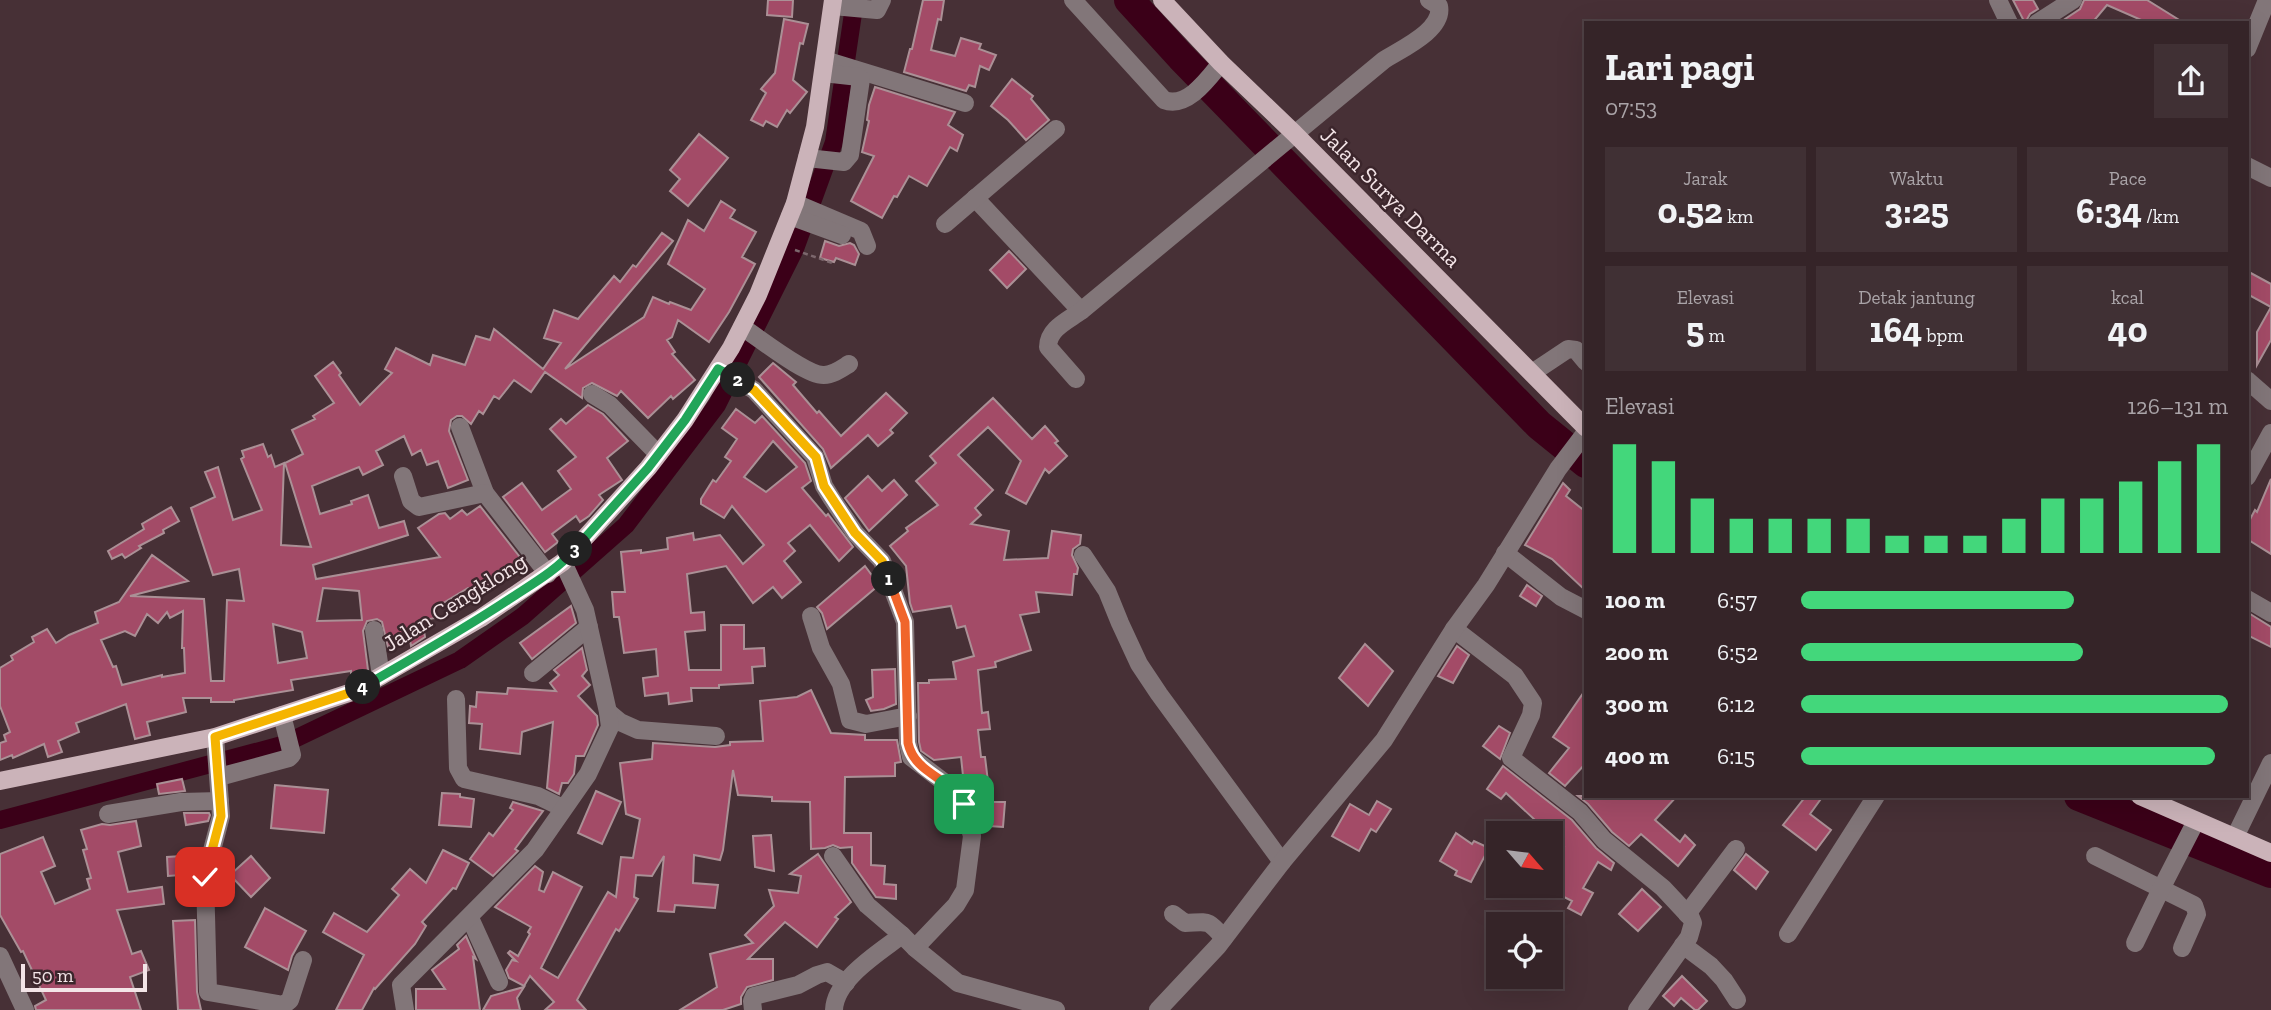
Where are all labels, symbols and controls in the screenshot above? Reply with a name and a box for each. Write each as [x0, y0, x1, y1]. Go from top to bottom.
text: Lari pagi [1605, 44, 1755, 90]
button: share [2154, 44, 2228, 118]
text: 07:53 [1605, 93, 1657, 121]
street label: Jalan Surya Darma [1315, 121, 1467, 273]
text: Jarak [1683, 167, 1728, 190]
text: Waktu [1890, 167, 1943, 190]
text: Pace [2109, 167, 2146, 190]
text: 0.52 [1658, 190, 1723, 232]
text: 3:25 [1884, 190, 1949, 232]
text: 6:34 [2076, 190, 2142, 232]
text: km [1723, 205, 1753, 228]
text: /km [2142, 205, 2179, 228]
text: Elevasi [1677, 286, 1734, 309]
text: Detak jantung [1858, 286, 1975, 309]
text: kcal [2111, 286, 2144, 309]
text: 5 [1686, 309, 1704, 351]
text: 164 [1869, 309, 1922, 351]
text: 40 [2107, 309, 2148, 351]
text: m [1704, 324, 1725, 347]
text: bpm [1922, 324, 1964, 347]
pin: 2 [720, 362, 756, 398]
text: 2 [732, 368, 743, 391]
text: Elevasi [1605, 392, 1674, 420]
text: 126–131 m [2127, 392, 2228, 420]
pin: 3 [558, 532, 592, 566]
text: 3 [569, 537, 580, 560]
street label: Jalan Cengklong [378, 547, 532, 657]
pin: 1 [872, 562, 906, 596]
text: 1 [885, 567, 892, 590]
text: 100 m [1605, 586, 1665, 614]
text: 6:57 [1717, 586, 1757, 614]
text: 200 m [1605, 638, 1668, 666]
text: 6:52 [1717, 638, 1758, 666]
pin: 4 [346, 670, 380, 704]
text: 4 [357, 675, 368, 698]
text: 300 m [1605, 690, 1668, 718]
text: 6:12 [1717, 690, 1755, 718]
text: 400 m [1605, 742, 1669, 770]
text: 6:15 [1717, 742, 1755, 770]
pin [934, 774, 994, 834]
icon: arrive [945, 785, 983, 823]
north arrow [1486, 821, 1563, 898]
map controls [1486, 821, 1563, 989]
pin [175, 847, 235, 907]
icon: check [186, 858, 224, 896]
button: locate [1486, 912, 1563, 989]
scale bar [21, 961, 147, 993]
text: 50 m [32, 964, 73, 987]

